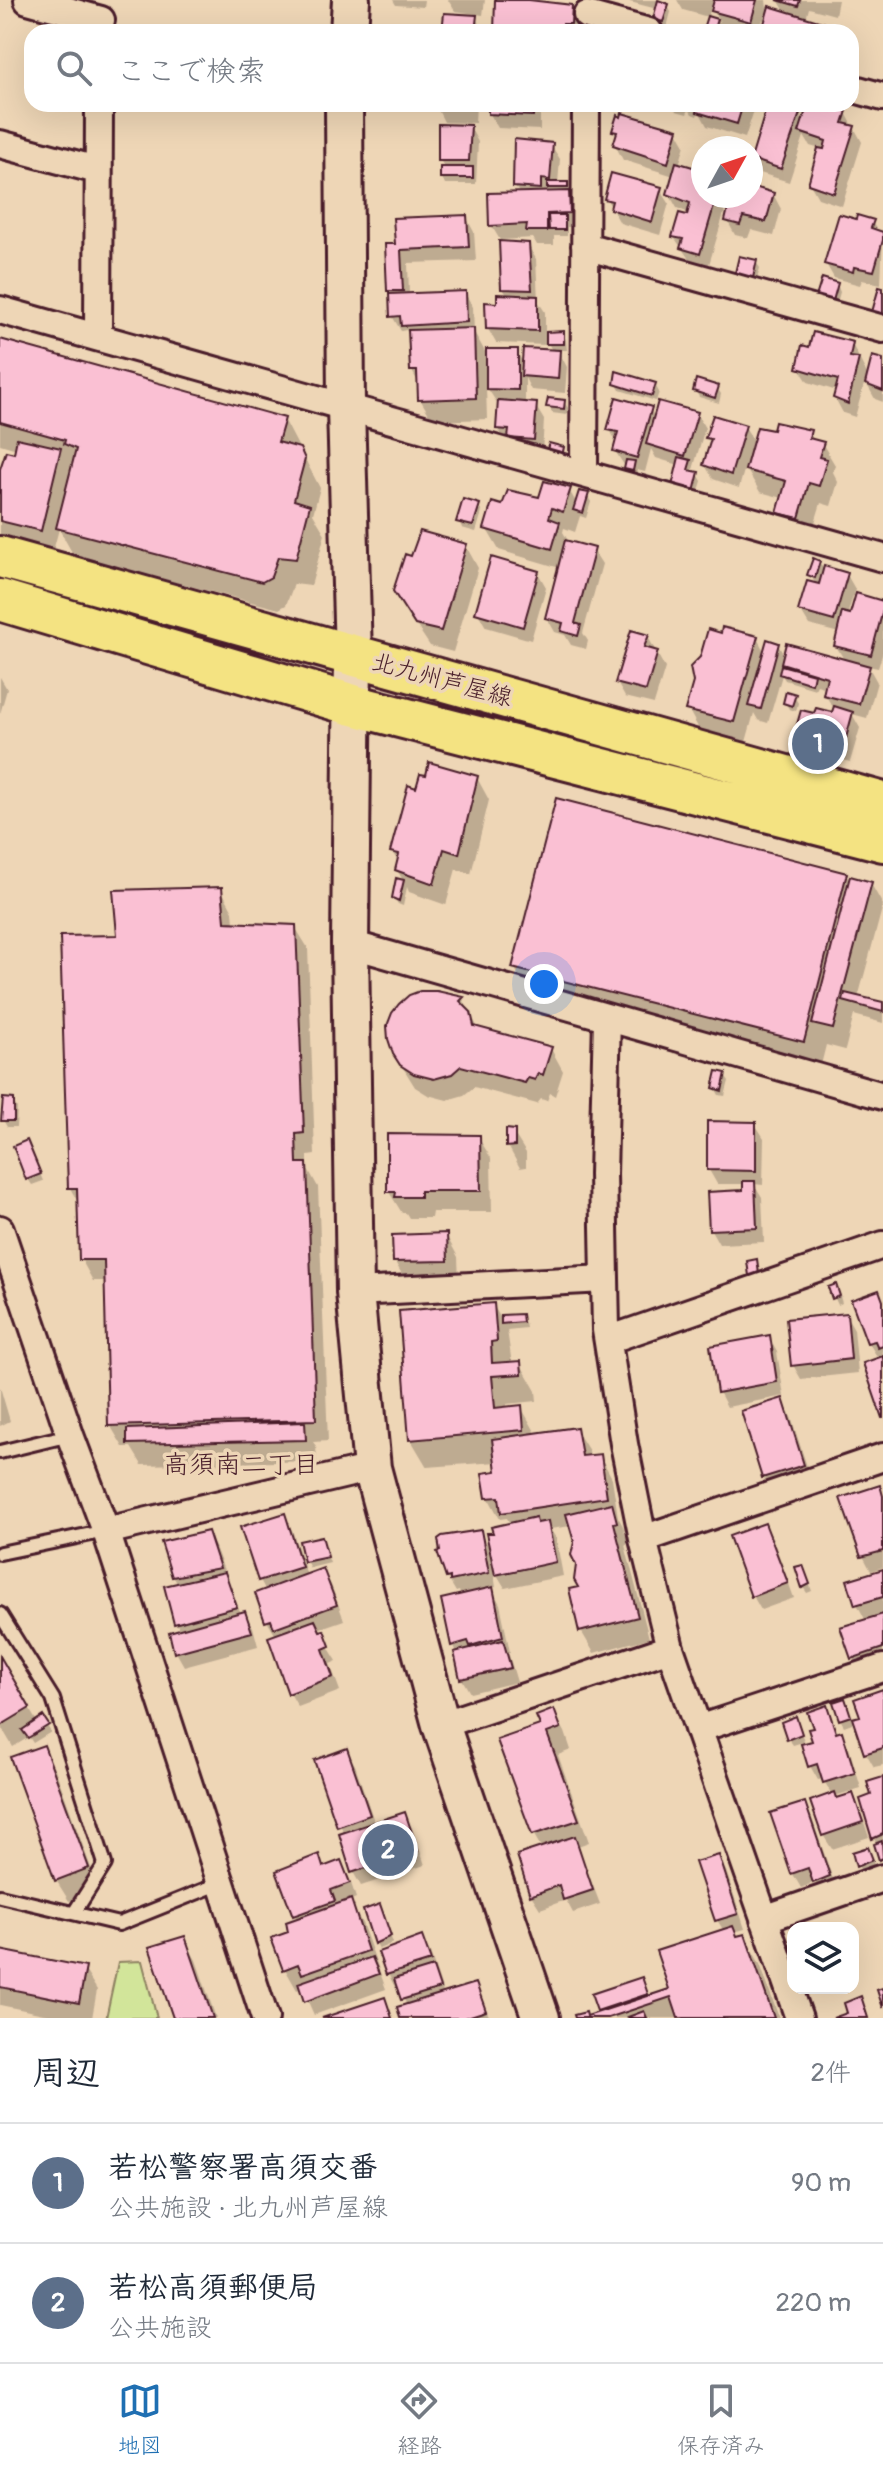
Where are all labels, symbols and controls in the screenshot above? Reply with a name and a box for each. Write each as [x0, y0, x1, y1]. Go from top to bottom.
search box [24, 24, 859, 112]
icon: search [52, 46, 96, 90]
text: ここで検索 [116, 53, 266, 90]
north arrow [691, 136, 763, 208]
street label: 北九州芦屋線 [369, 647, 515, 713]
pin: 1 [792, 714, 844, 774]
your location [524, 964, 564, 1004]
district label: 高須南二丁目 [163, 1449, 319, 1481]
pin: 2 [362, 1820, 414, 1880]
map controls [787, 1922, 859, 1994]
button: layers [787, 1922, 859, 1994]
text: 周辺 [32, 2052, 100, 2095]
text: 2件 [810, 2057, 851, 2089]
text: 若松警察署高須交番 [108, 2149, 378, 2186]
text: 1 [53, 2167, 63, 2199]
text: 90 m [791, 2167, 851, 2199]
text: 公共施設 · 北九州芦屋線 [108, 2192, 388, 2224]
text: 若松高須郵便局 [108, 2269, 318, 2306]
text: 2 [51, 2287, 65, 2319]
text: 220 m [775, 2287, 851, 2319]
text: 公共施設 [108, 2312, 212, 2344]
tab: 地図 [118, 2379, 162, 2460]
tab: 経路 [397, 2379, 441, 2460]
tab: 保存済み [677, 2379, 765, 2460]

